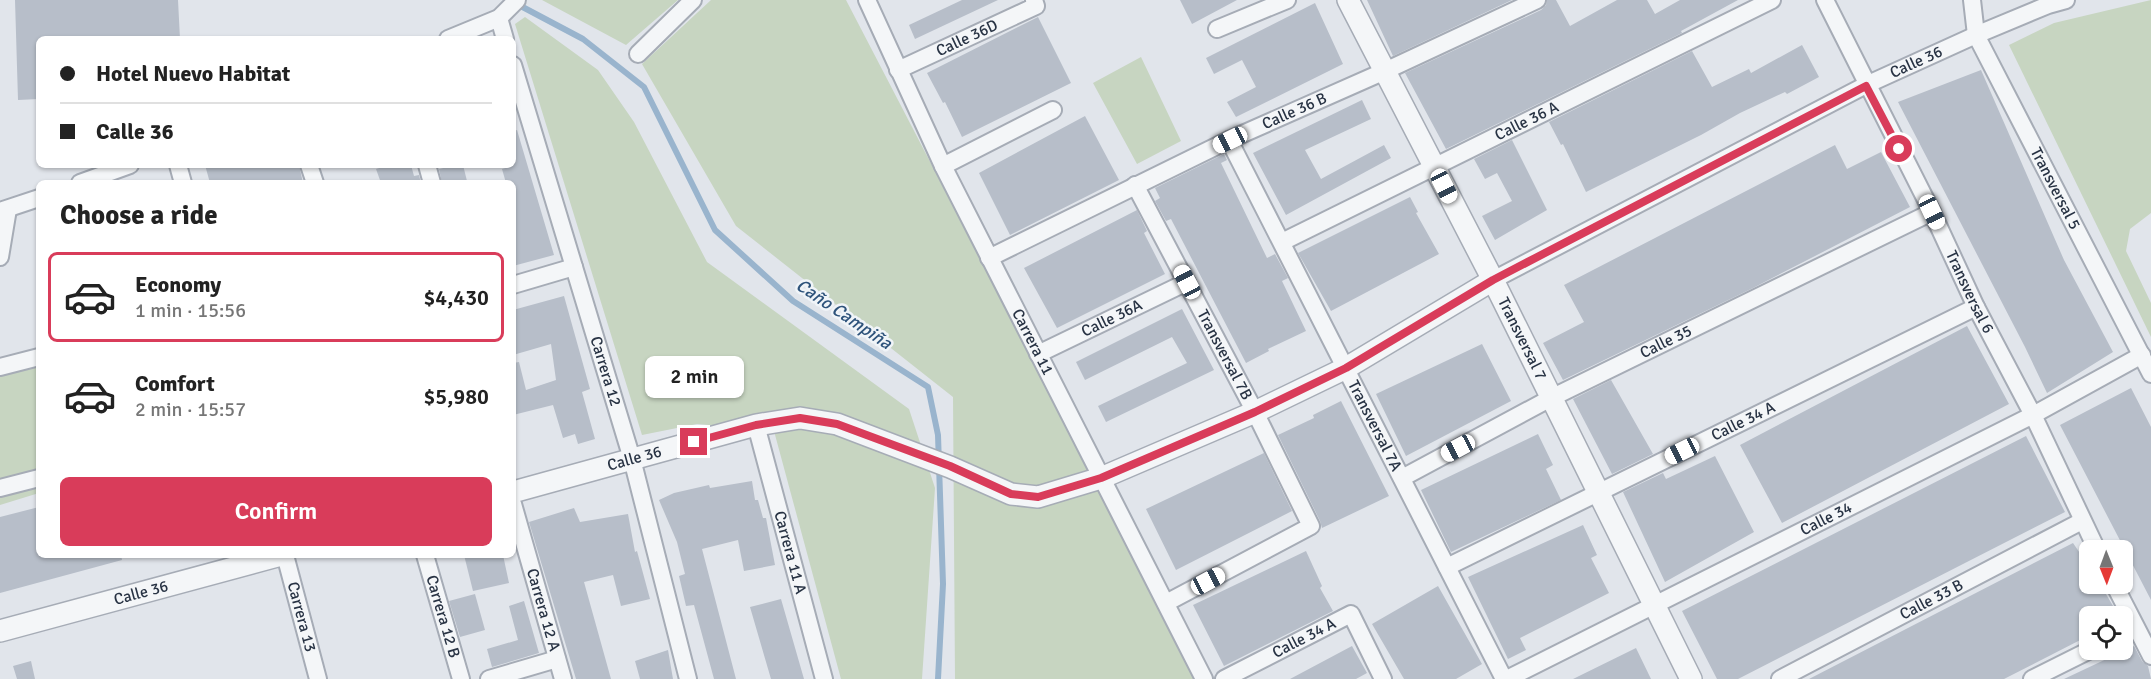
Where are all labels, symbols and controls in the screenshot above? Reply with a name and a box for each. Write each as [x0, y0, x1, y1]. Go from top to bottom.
street label: Calle 36D [933, 15, 1001, 61]
street label: Calle 36 [1887, 42, 1946, 83]
text: Hotel Nuevo Habitat [96, 60, 290, 87]
street label: Calle 36 B [1259, 88, 1330, 134]
street label: Calle 36 A [1491, 97, 1562, 145]
text: Calle 36 [96, 118, 174, 145]
car [1210, 124, 1250, 156]
route start [1885, 135, 1912, 162]
street label: Transversal 5 [2026, 144, 2085, 233]
car [1428, 166, 1460, 206]
car [1916, 192, 1948, 232]
text: Choose a ride [60, 199, 218, 232]
street label: Transversal 6 [1941, 247, 1998, 337]
car [1171, 262, 1203, 302]
icon: car [63, 270, 117, 324]
text: Economy [135, 271, 221, 298]
water label: Caño Campiña [792, 274, 897, 355]
text: $4,430 [423, 284, 489, 311]
street label: Transversal 7 [1493, 294, 1551, 383]
street label: Calle 36A [1078, 295, 1146, 342]
text: 1 min · 15:56 [135, 298, 246, 323]
street label: Carrera 11 [1007, 305, 1058, 379]
street label: Transversal 7B [1193, 306, 1257, 403]
street label: Calle 35 [1637, 321, 1695, 363]
street label: Carrera 12 [586, 334, 625, 409]
callout: 2 min [644, 355, 744, 397]
text: 2 min [671, 364, 718, 389]
icon: car [63, 369, 117, 423]
text: Comfort [135, 370, 215, 397]
street label: Transversal 7A [1343, 377, 1406, 475]
text: $5,980 [423, 383, 489, 410]
text: 2 min · 15:57 [135, 397, 246, 422]
street label: Calle 34 A [1708, 397, 1779, 446]
route end [680, 428, 707, 455]
car [1438, 432, 1478, 464]
car [1662, 435, 1702, 467]
street label: Calle 36 [605, 441, 664, 476]
button: Confirm [60, 477, 492, 546]
street label: Calle 34 [1797, 497, 1856, 540]
street label: Carrera 11 A [769, 509, 811, 596]
north arrow [2079, 540, 2133, 594]
map controls [2079, 540, 2133, 660]
car [1188, 565, 1228, 597]
street label: Carrera 12 A [522, 566, 565, 654]
street label: Carrera 12 B [421, 573, 464, 660]
street label: Calle 33 B [1896, 575, 1967, 625]
street label: Calle 36 [111, 576, 170, 610]
street label: Carrera 13 [283, 580, 320, 654]
button: locate [2079, 606, 2133, 660]
street label: Calle 34 A [1269, 613, 1340, 663]

